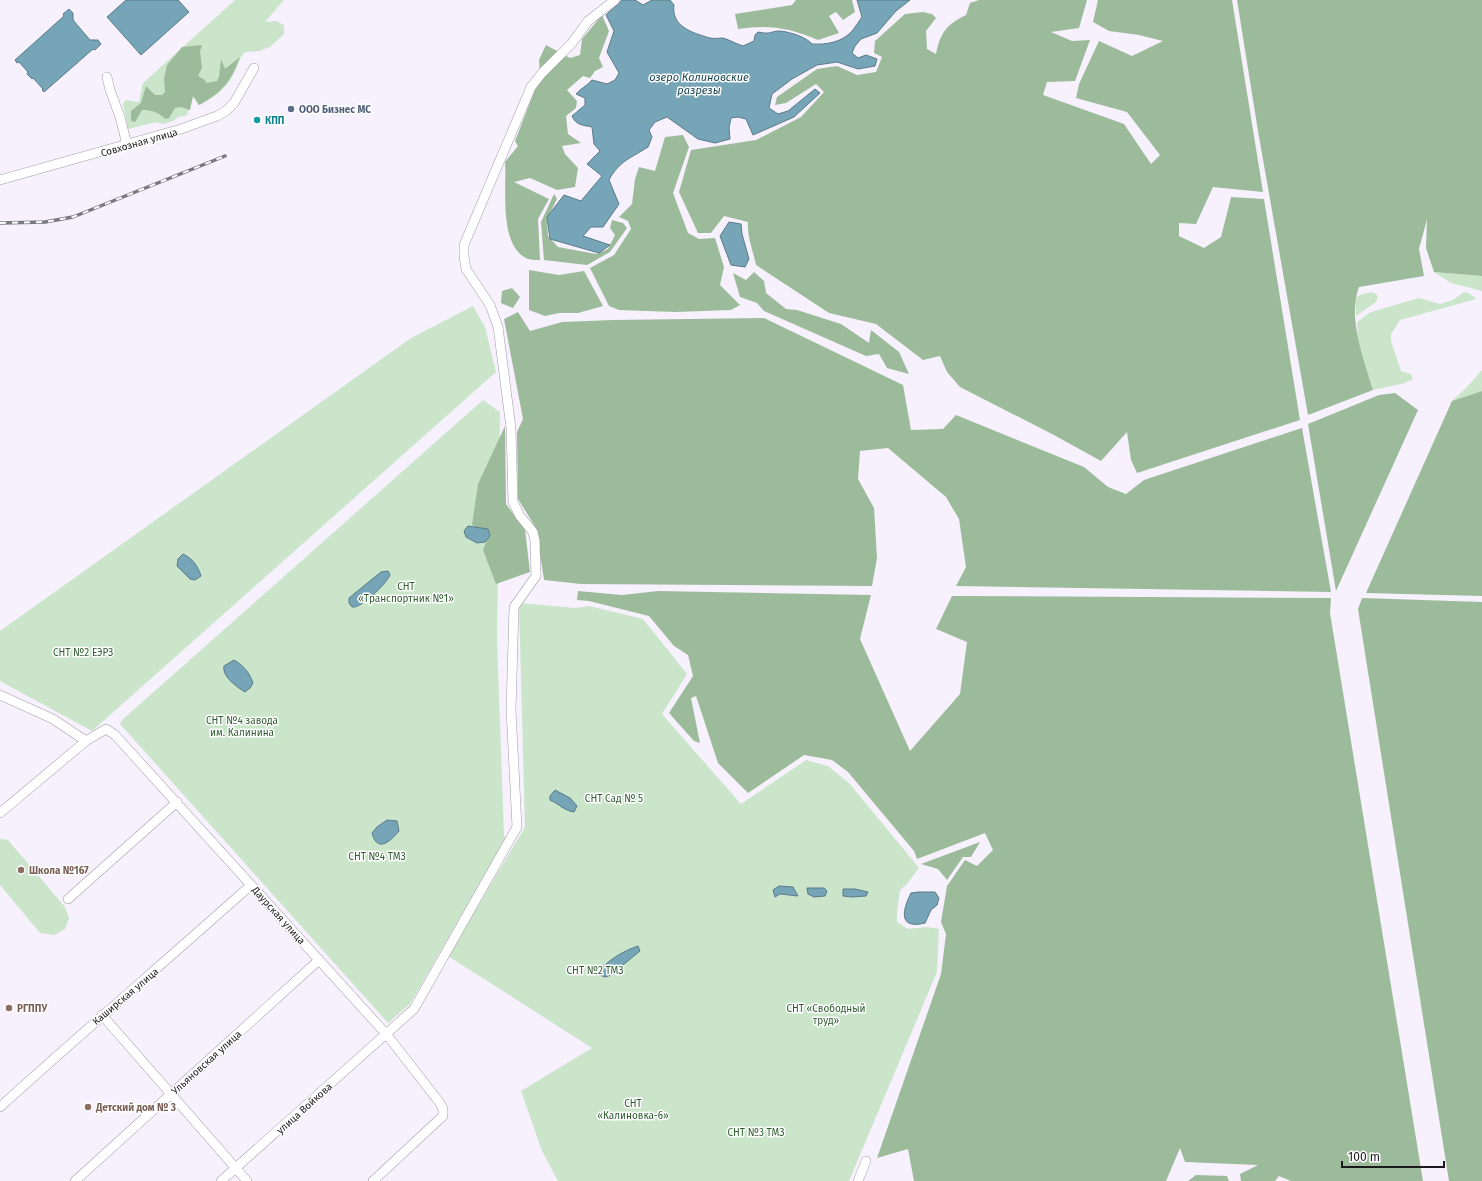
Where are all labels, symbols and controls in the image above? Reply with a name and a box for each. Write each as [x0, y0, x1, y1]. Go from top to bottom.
water label: озеро Калиновские разрезы [649, 71, 749, 97]
marker: ООО Бизнес МС [286, 104, 296, 114]
place label: ООО Бизнес МС [299, 104, 371, 116]
marker: КПП [252, 115, 262, 125]
place label: КПП [265, 115, 285, 127]
street label: Совхозная улица [99, 126, 179, 160]
park label: СНТ «Транспортник №1» [358, 581, 454, 605]
park label: СНТ №2 ЕЭРЗ [53, 647, 113, 659]
park label: СНТ №4 завода им. Калинина [206, 715, 278, 739]
park label: СНТ Сад № 5 [585, 793, 643, 805]
park label: СНТ №4 ТМЗ [348, 851, 406, 863]
marker: Школа №167 [16, 865, 26, 875]
place label: Школа №167 [29, 865, 89, 877]
street label: Даурская улица [249, 884, 307, 947]
park label: СНТ №2 ТМЗ [567, 965, 624, 977]
street label: Каширская улица [90, 966, 161, 1028]
marker: РГППУ [4, 1003, 14, 1013]
place label: РГППУ [17, 1003, 47, 1015]
park label: СНТ «Свободный труд» [786, 1003, 866, 1027]
street label: Ульяновская улица [169, 1028, 244, 1097]
street label: улица Войкова [275, 1081, 335, 1137]
park label: СНТ «Калиновка-6» [597, 1098, 669, 1122]
marker: Детский дом № 3 [83, 1102, 93, 1112]
place label: Детский дом № 3 [95, 1102, 176, 1114]
park label: СНТ №3 ТМЗ [727, 1127, 785, 1139]
scale bar [1342, 1143, 1444, 1169]
text: 100 m [1348, 1150, 1380, 1164]

